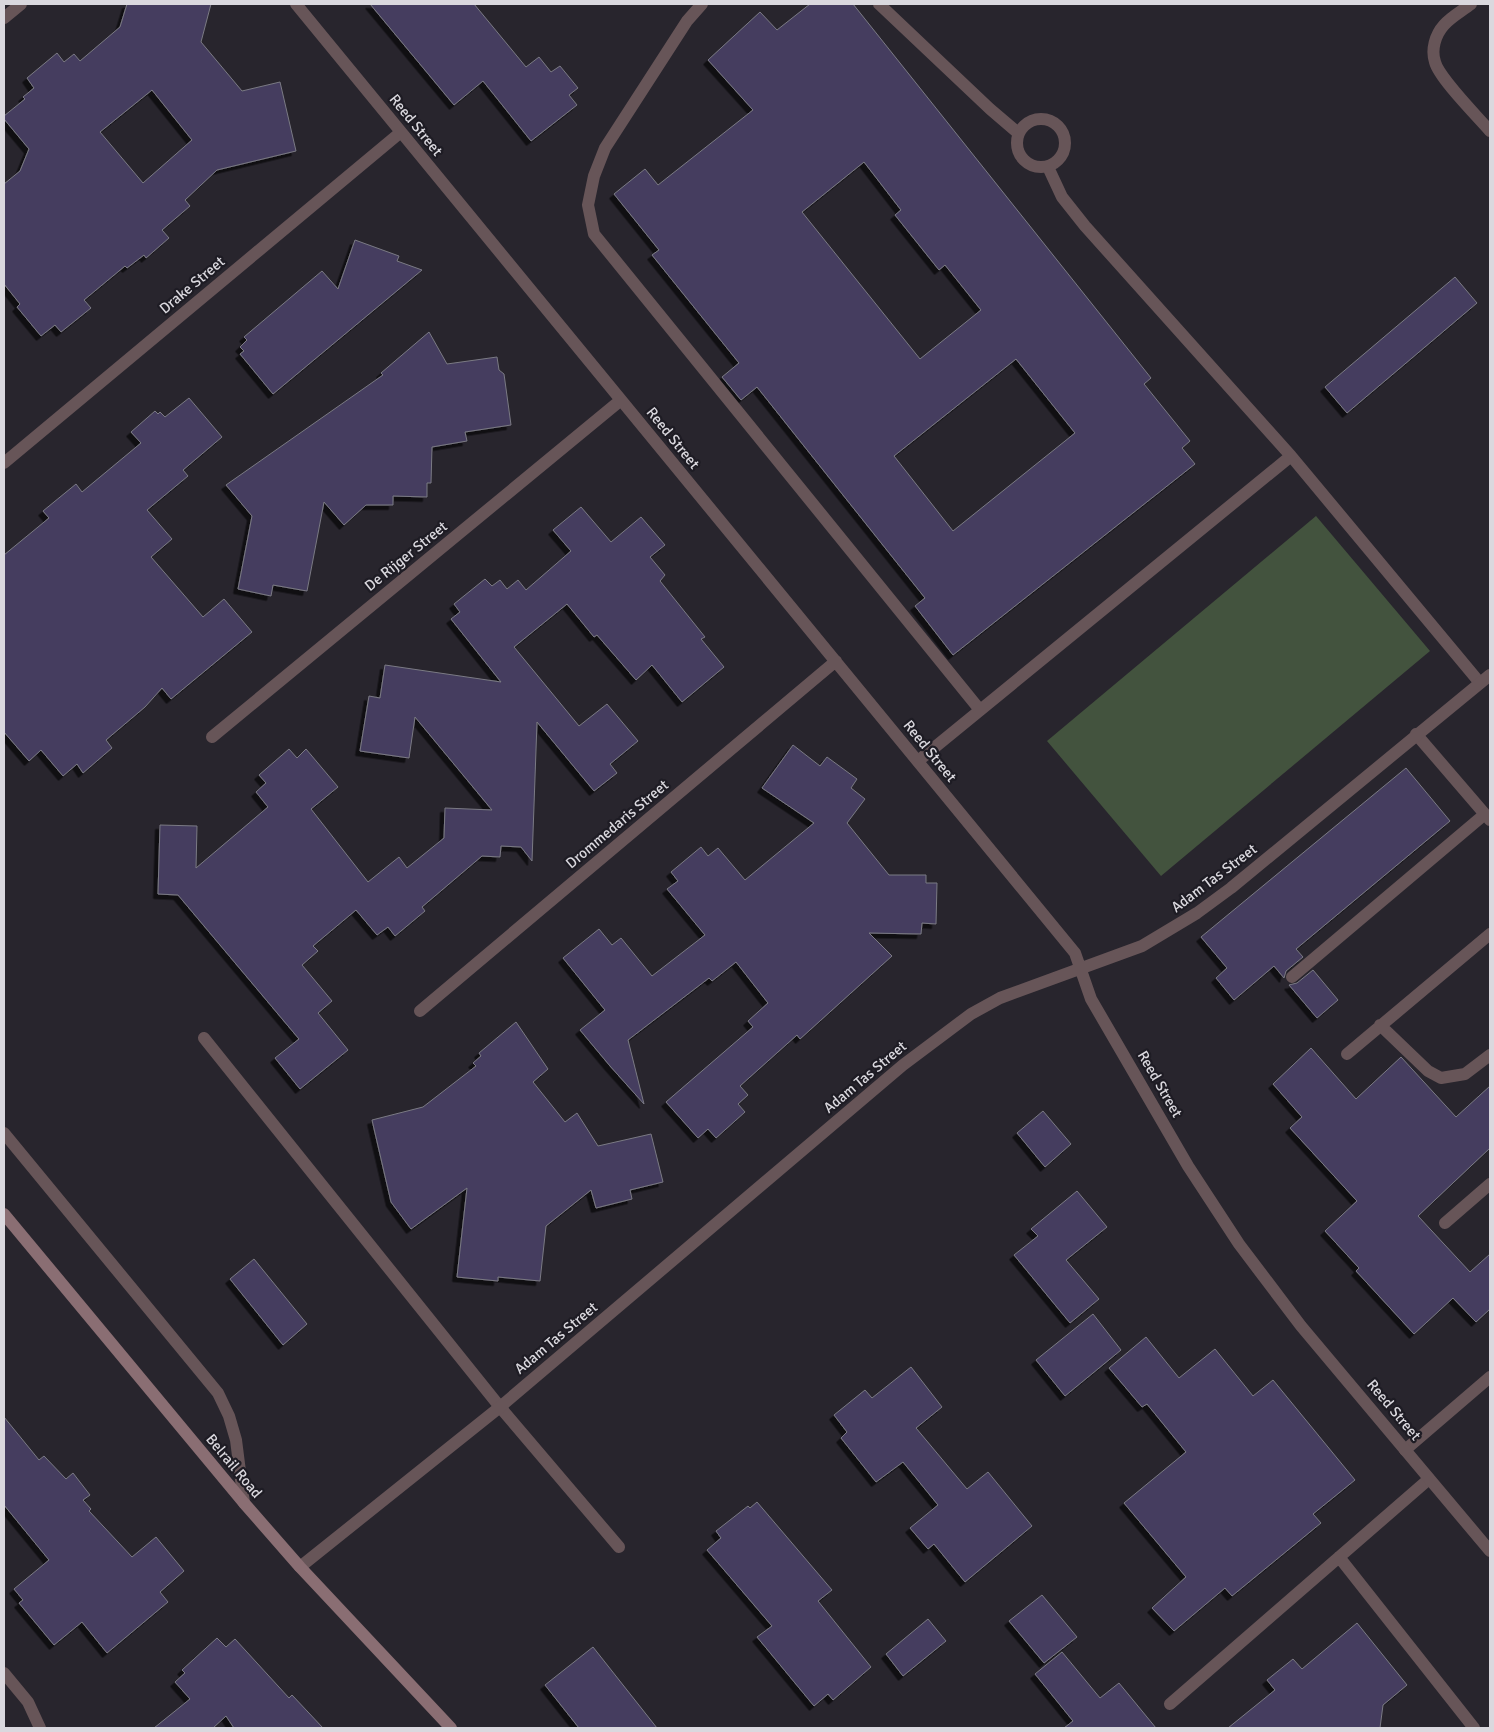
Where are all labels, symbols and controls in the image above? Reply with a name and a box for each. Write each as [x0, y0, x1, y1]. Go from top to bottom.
street label: Reed Street [386, 91, 446, 159]
street label: Drake Street [156, 252, 228, 318]
street label: Reed Street [643, 404, 703, 472]
street label: De Rijger Street [361, 517, 451, 595]
street label: Reed Street [900, 717, 960, 785]
street label: Drommedaris Street [562, 776, 672, 872]
street label: Adam Tas Street [1168, 840, 1260, 916]
street label: Adam Tas Street [820, 1037, 910, 1117]
street label: Reed Street [1134, 1047, 1186, 1121]
street label: Adam Tas Street [511, 1298, 601, 1378]
street label: Reed Street [1363, 1376, 1425, 1444]
street label: Belrail Road [202, 1430, 266, 1502]

